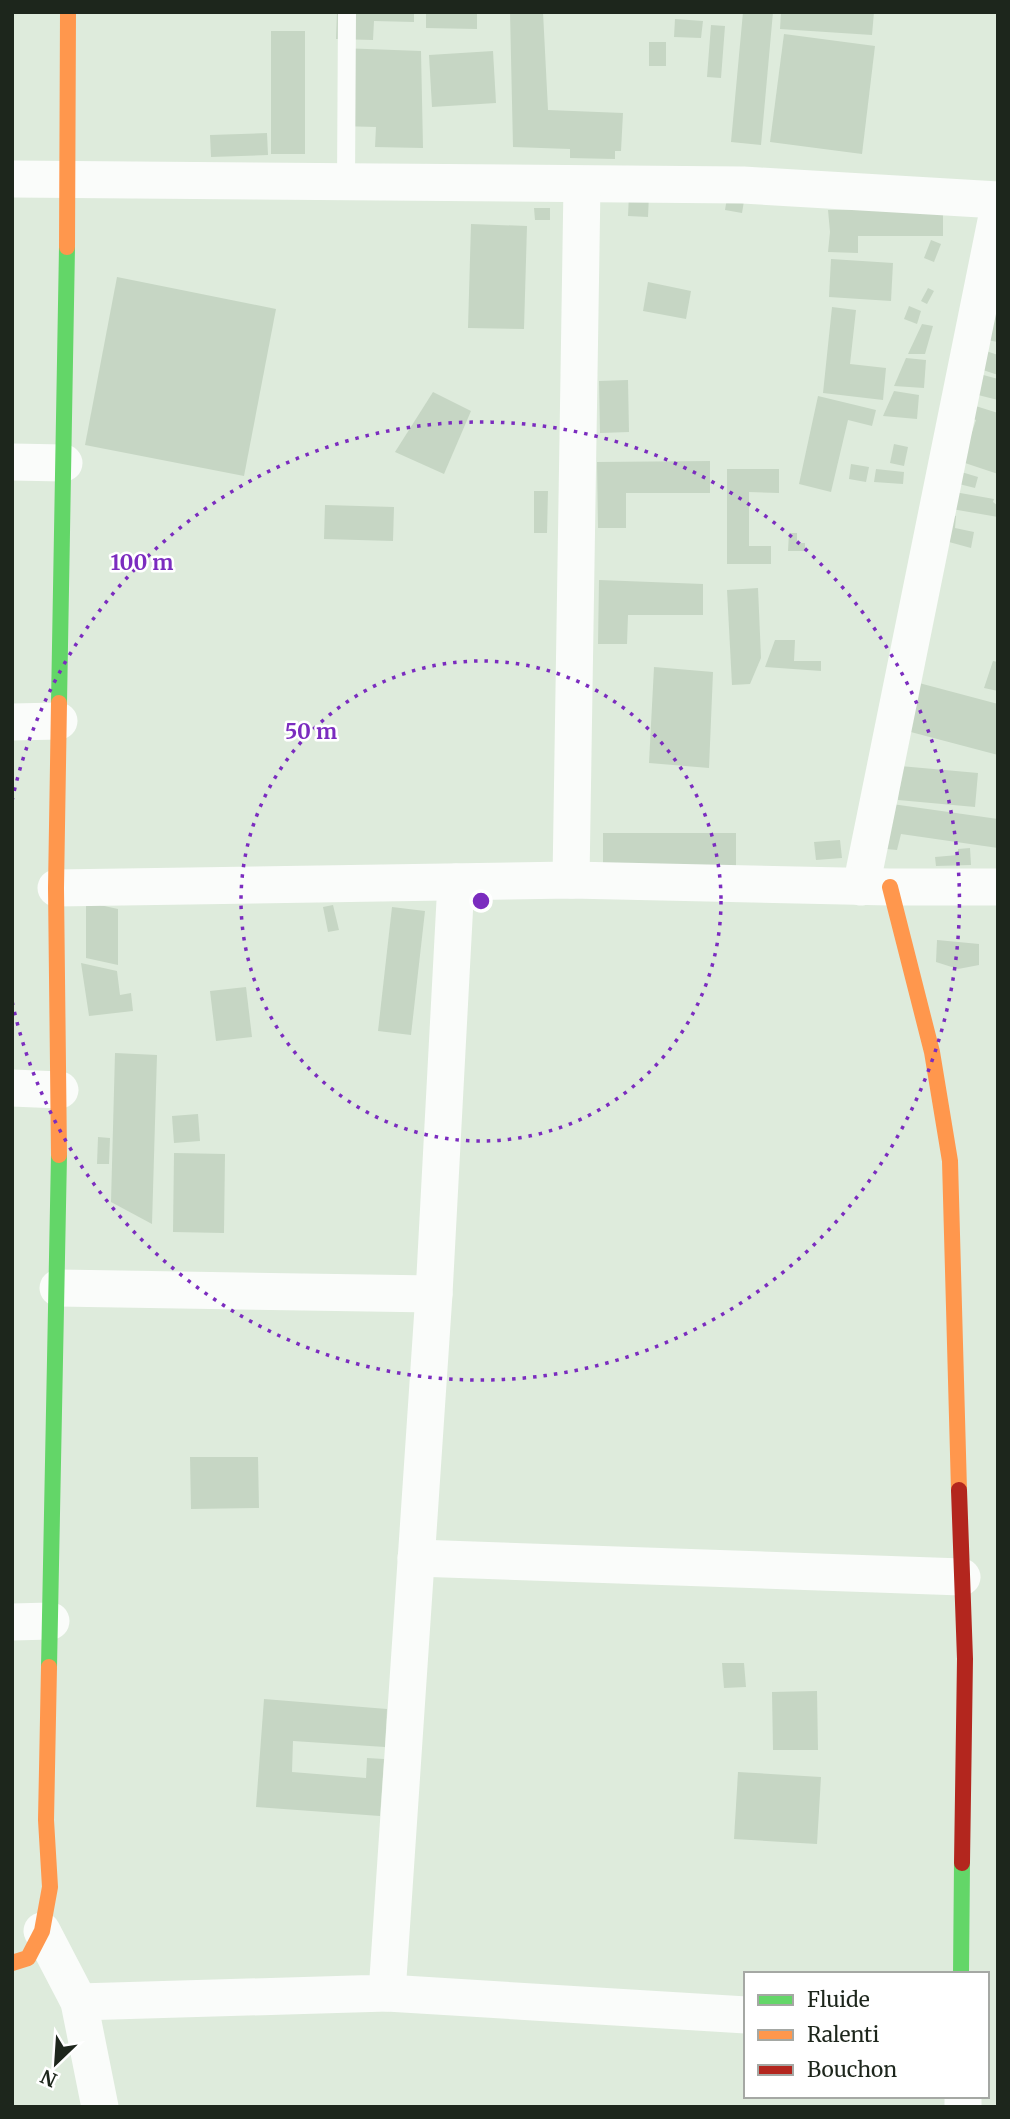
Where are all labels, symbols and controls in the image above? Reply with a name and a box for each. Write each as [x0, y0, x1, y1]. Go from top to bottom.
text: 100 m [111, 549, 173, 576]
text: 50 m [285, 718, 337, 745]
centre of rings [469, 889, 493, 913]
legend [744, 1972, 989, 2098]
text: Fluide [807, 1986, 870, 2013]
text: Ralenti [807, 2021, 879, 2048]
north arrow [21, 2028, 91, 2098]
text: Bouchon [807, 2056, 897, 2083]
text: N [37, 2064, 61, 2092]

